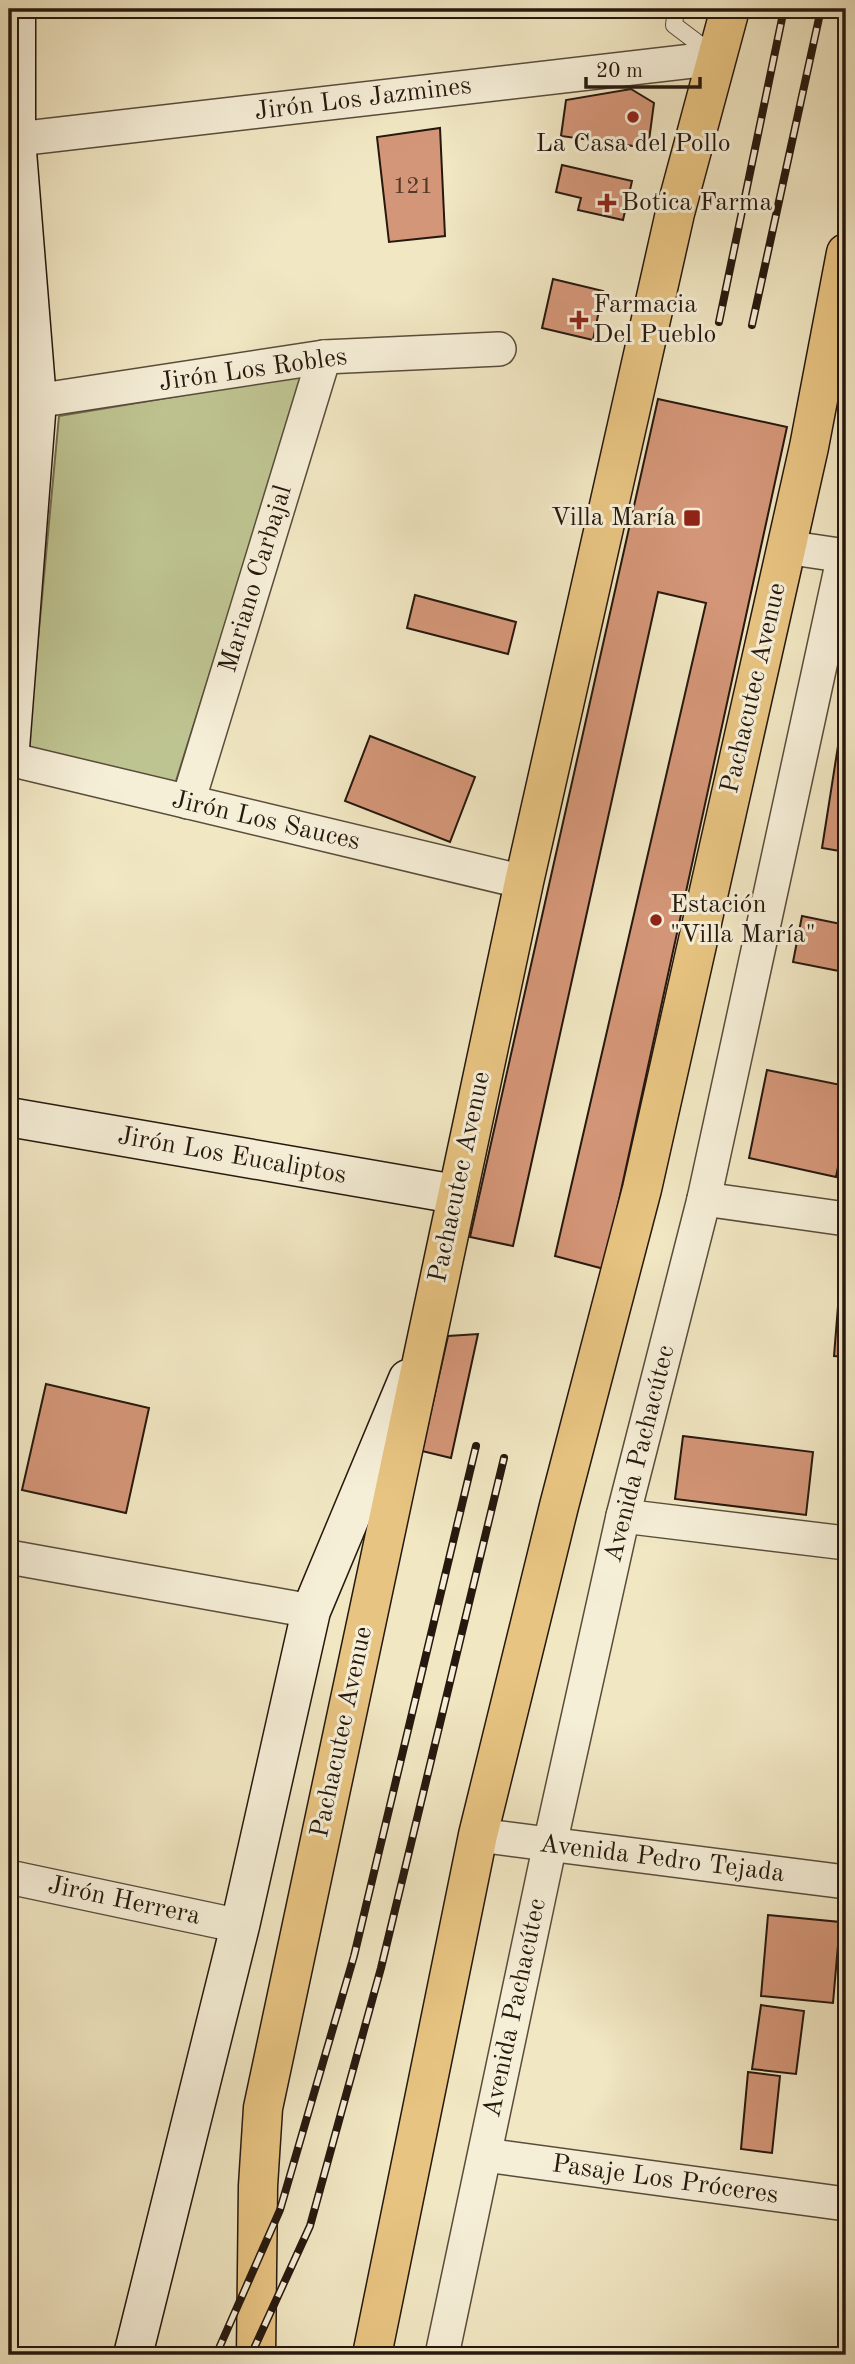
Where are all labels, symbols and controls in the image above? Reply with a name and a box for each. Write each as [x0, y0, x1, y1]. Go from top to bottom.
scale bar [586, 46, 699, 90]
text: 20 m [596, 61, 643, 82]
street label: Jirón Los Jazmines [253, 73, 473, 125]
marker: La Casa del Pollo [625, 109, 641, 125]
place label: La Casa del Pollo [535, 131, 731, 157]
house number: 121 [393, 175, 433, 198]
place label: Botica Farma [621, 190, 772, 216]
marker: Botica Farma [599, 195, 615, 211]
place label: Farmacia Del Pueblo [593, 292, 716, 348]
marker: Farmacia Del Pueblo [571, 312, 587, 328]
street label: Jirón Los Robles [157, 344, 349, 396]
street label: Mariano Carbajal [215, 482, 297, 676]
place label: Villa María [551, 505, 676, 531]
marker: Villa María [682, 508, 702, 528]
street label: Pachacutec Avenue [717, 580, 791, 796]
street label: Jirón Los Sauces [169, 787, 363, 855]
place label: Estación "Villa María" [670, 892, 816, 948]
marker: Estación "Villa María" [648, 912, 664, 928]
street label: Pachacutec Avenue [425, 1069, 495, 1285]
street label: Jirón Los Eucaliptos [116, 1123, 348, 1189]
street label: Avenida Pachacútec [600, 1343, 680, 1565]
street label: Pachacutec Avenue [307, 1624, 377, 1840]
street label: Avenida Pedro Tejada [538, 1831, 786, 1887]
street label: Jirón Herrera [45, 1872, 203, 1930]
street label: Avenida Pachacútec [479, 1896, 551, 2120]
street label: Pasaje Los Próceres [550, 2151, 780, 2209]

